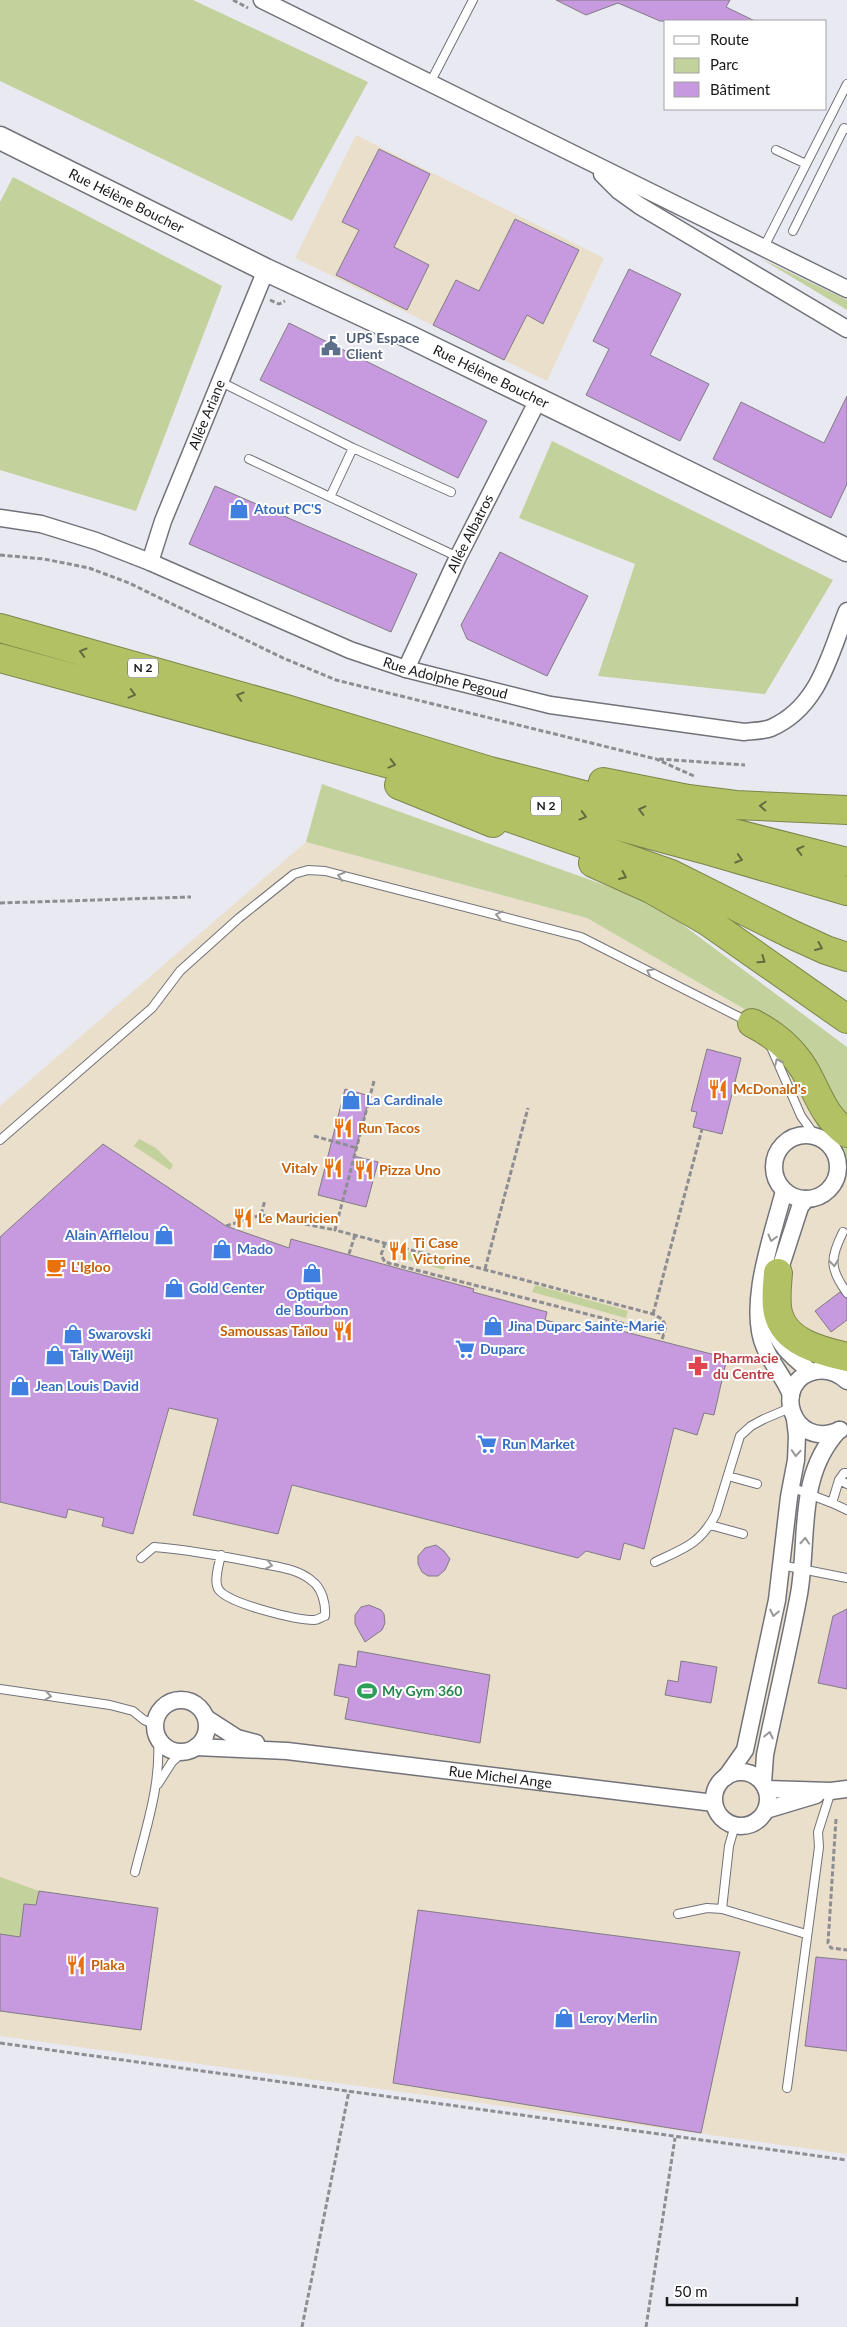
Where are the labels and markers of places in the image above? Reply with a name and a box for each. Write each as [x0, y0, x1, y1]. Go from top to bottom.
place label: UPS Espace Client [346, 329, 420, 362]
public building icon: UPS Espace Client [320, 335, 342, 357]
shop icon: Atout PC'S [228, 498, 250, 520]
place label: Atout PC'S [253, 500, 322, 517]
restaurant icon: McDonald's [707, 1078, 729, 1100]
place label: McDonald's [733, 1080, 807, 1097]
shop icon: La Cardinale [340, 1089, 362, 1111]
place label: La Cardinale [366, 1091, 443, 1108]
restaurant icon: Run Tacos [332, 1117, 354, 1139]
place label: Run Tacos [358, 1119, 420, 1136]
restaurant icon: Vitaly [322, 1157, 344, 1179]
place label: Vitaly [281, 1159, 319, 1176]
restaurant icon: Pizza Uno [353, 1159, 375, 1181]
place label: Pizza Uno [379, 1161, 441, 1178]
restaurant icon: Le Mauricien [232, 1207, 254, 1229]
place label: Le Mauricien [258, 1209, 338, 1226]
shop icon: Alain Afflelou [153, 1224, 175, 1246]
place label: Alain Afflelou [64, 1226, 149, 1243]
place label: Ti Case Victorine [412, 1234, 471, 1267]
shop icon: Mado [211, 1238, 233, 1260]
place label: Mado [237, 1240, 273, 1257]
restaurant icon: Ti Case Victorine [387, 1240, 409, 1262]
cafe icon: L'Igloo [45, 1256, 67, 1278]
place label: L'Igloo [71, 1258, 111, 1275]
shop icon: Optique de Bourbon [301, 1262, 323, 1284]
shop icon: Gold Center [163, 1277, 185, 1299]
place label: Gold Center [189, 1279, 265, 1296]
place label: Optique de Bourbon [276, 1285, 349, 1318]
shop icon: Jina Duparc Sainte-Marie [482, 1315, 504, 1337]
place label: Jina Duparc Sainte-Marie [508, 1317, 665, 1334]
restaurant icon: Samoussas Taïlou [332, 1320, 354, 1342]
place label: Samoussas Taïlou [220, 1322, 328, 1339]
shop icon: Swarovski [62, 1323, 84, 1345]
place label: Swarovski [88, 1325, 151, 1342]
supermarket icon: Duparc [454, 1338, 476, 1360]
place label: Duparc [480, 1340, 526, 1357]
shop icon: Tally Weijl [44, 1344, 66, 1366]
place label: Tally Weijl [70, 1346, 133, 1363]
place label: Pharmacie du Centre [713, 1349, 779, 1382]
pharmacy icon: Pharmacie du Centre [687, 1355, 709, 1377]
shop icon: Jean Louis David [9, 1375, 31, 1397]
place label: Jean Louis David [35, 1377, 139, 1394]
supermarket icon: Run Market [476, 1433, 498, 1455]
place label: Run Market [502, 1435, 576, 1452]
sports icon: My Gym 360 [356, 1680, 378, 1702]
place label: My Gym 360 [382, 1682, 462, 1699]
restaurant icon: Plaka [65, 1954, 87, 1976]
place label: Plaka [91, 1956, 125, 1973]
shop icon: Leroy Merlin [553, 2007, 575, 2029]
place label: Leroy Merlin [579, 2009, 657, 2026]

